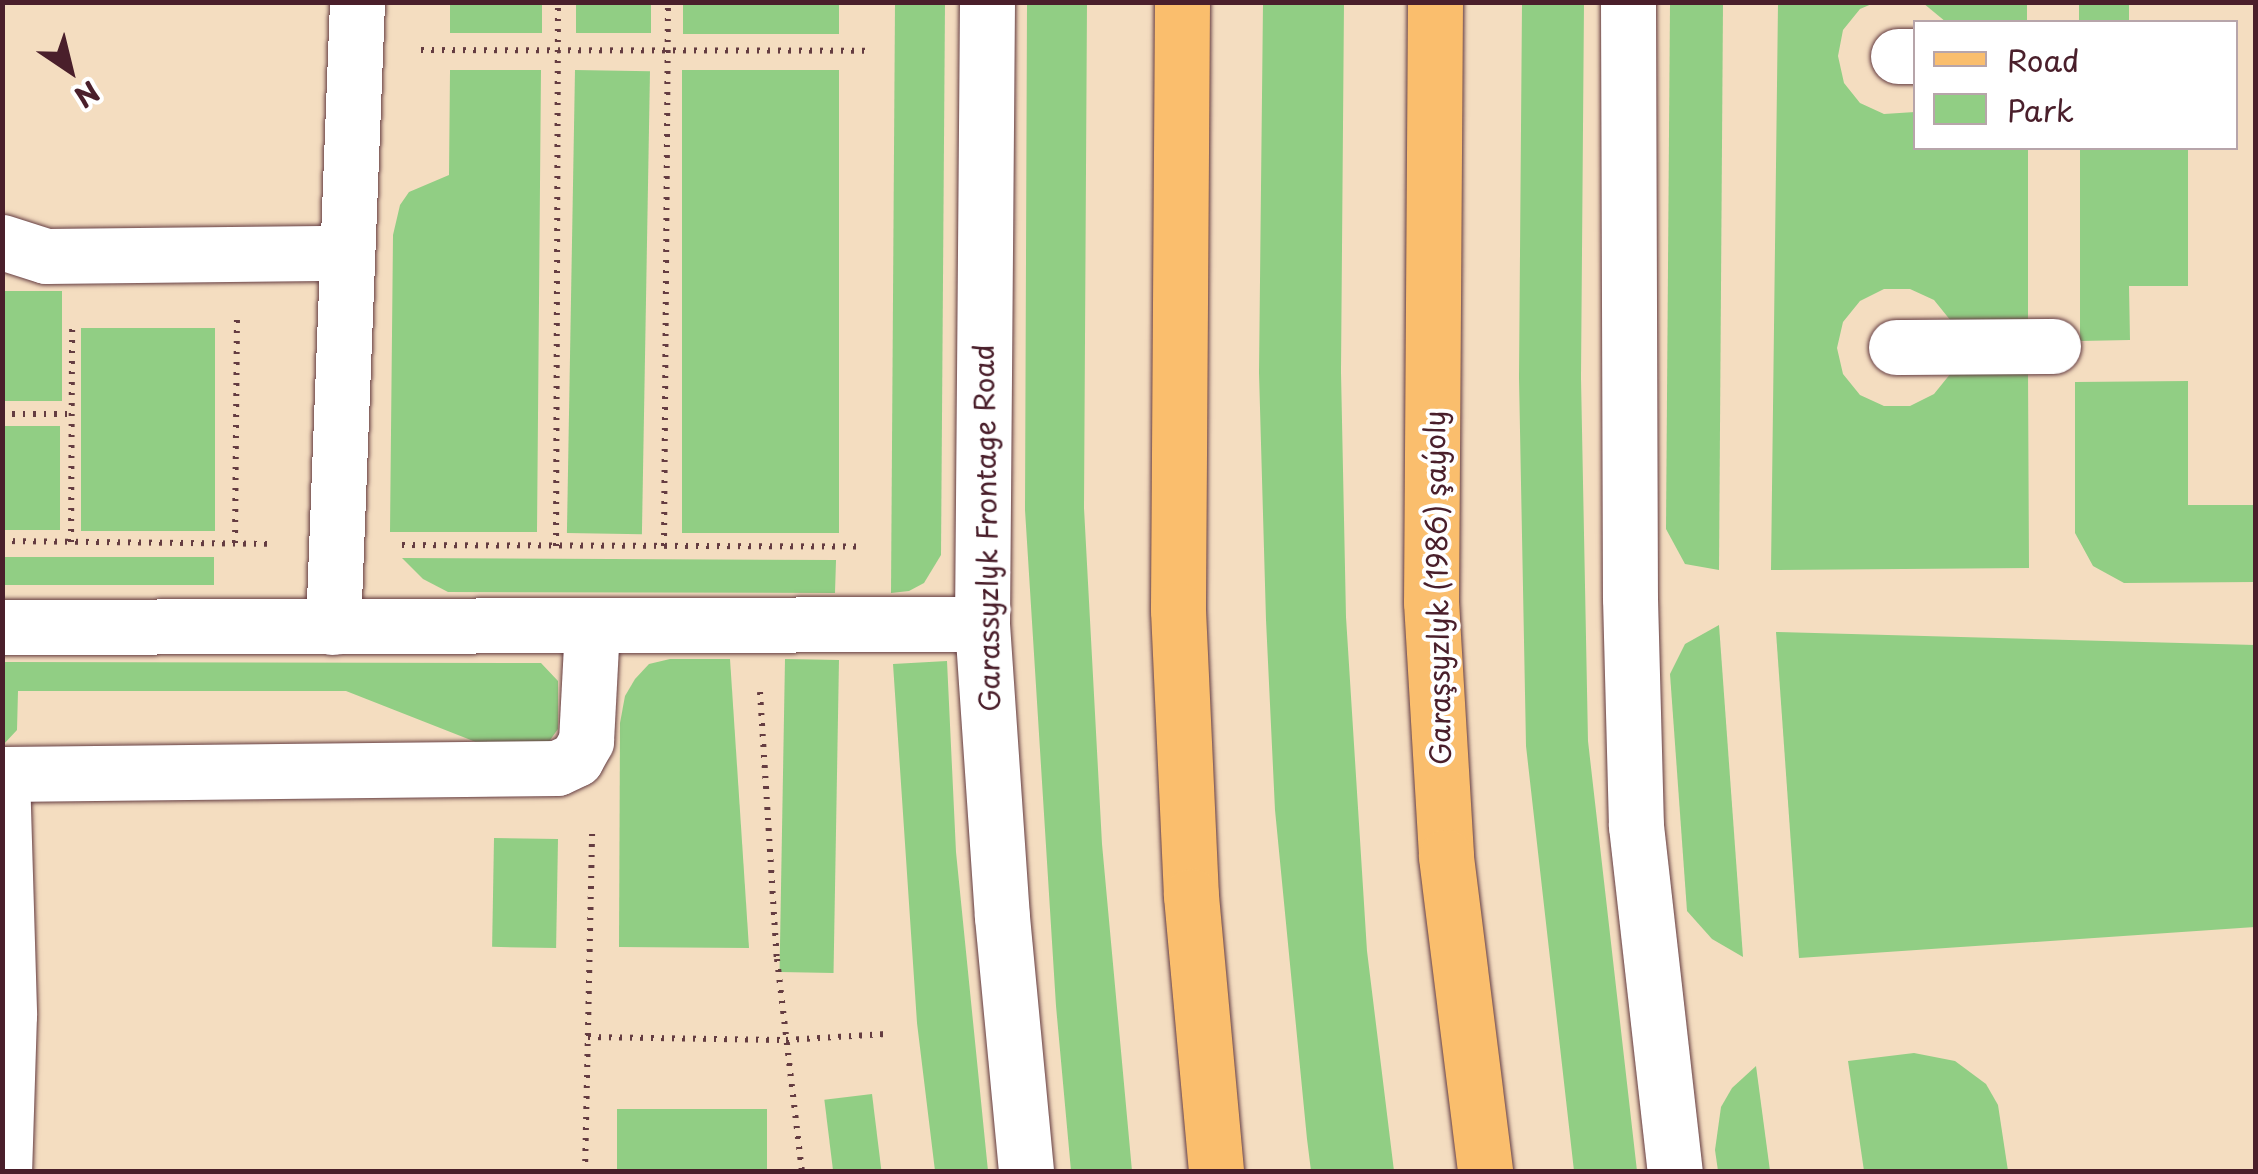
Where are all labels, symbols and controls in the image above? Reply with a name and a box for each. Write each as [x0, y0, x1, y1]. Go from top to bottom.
north arrow [20, 20, 120, 120]
legend [1913, 20, 2238, 150]
text: Road [2007, 37, 2080, 82]
text: N [66, 71, 109, 119]
text: Park [2007, 87, 2074, 132]
street label: Garassyzlyk Frontage Road [966, 342, 1006, 714]
street label: Garaşsyzlyk (1986) şaýoly [1417, 410, 1457, 766]

